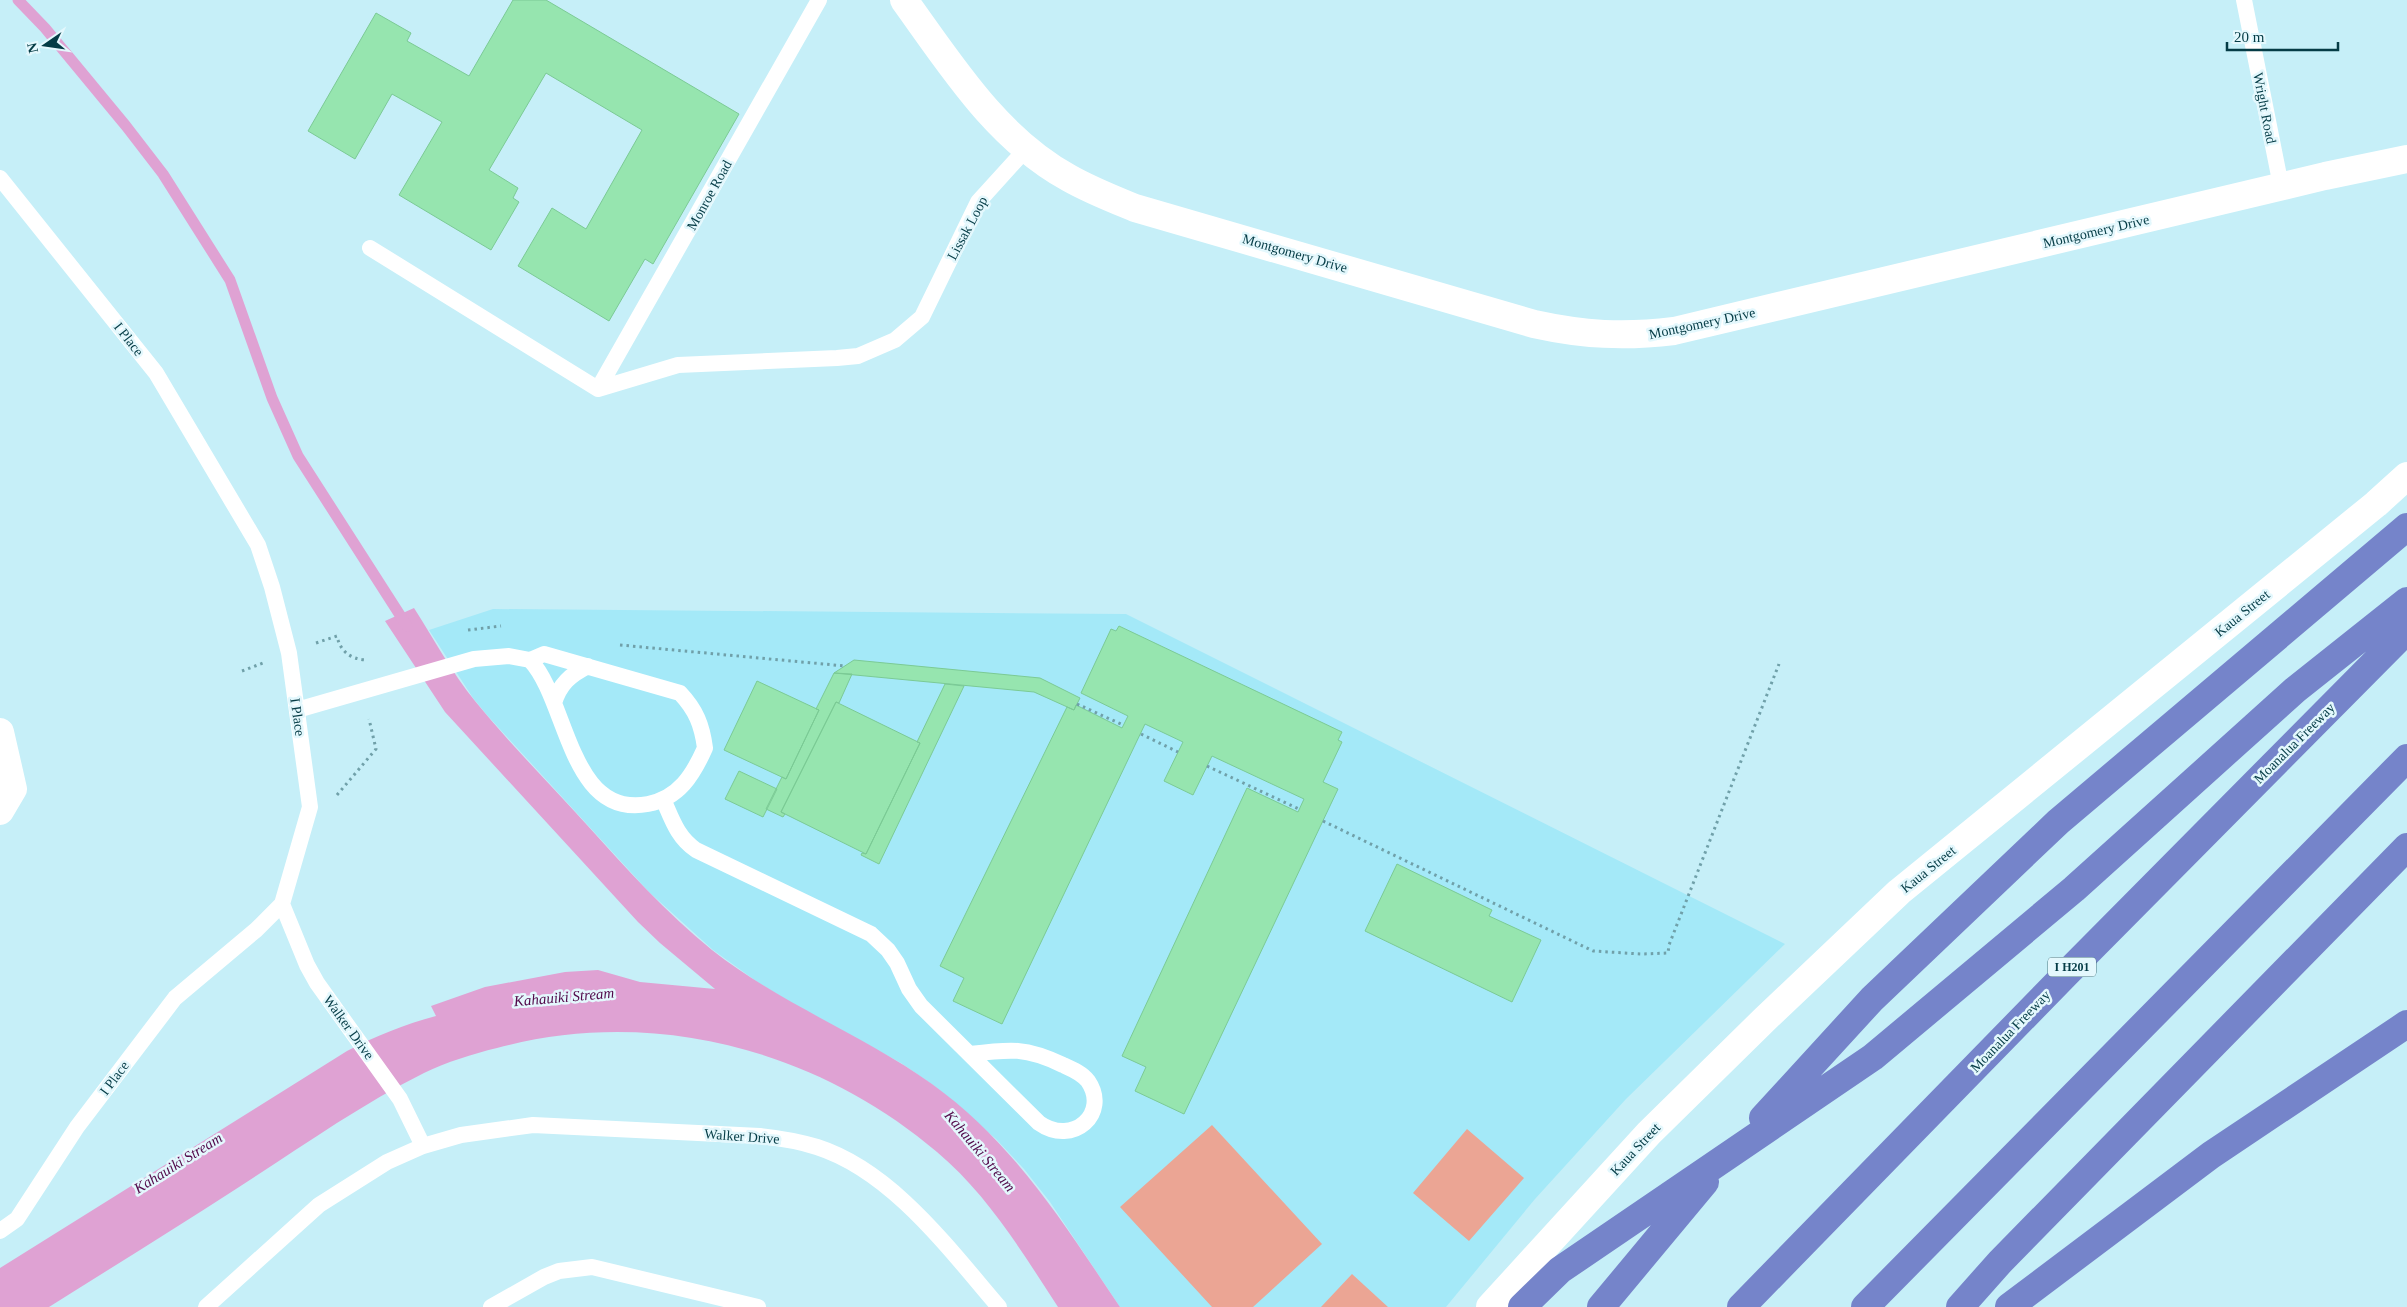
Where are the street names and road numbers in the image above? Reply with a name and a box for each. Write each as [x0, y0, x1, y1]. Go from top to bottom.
street label: Wright Road [2250, 71, 2279, 145]
street label: Monroe Road [684, 158, 735, 233]
street label: Lissak Loop [944, 194, 990, 262]
street label: Montgomery Drive [2042, 212, 2151, 251]
street label: Montgomery Drive [1241, 231, 1349, 276]
street label: Montgomery Drive [1647, 305, 1757, 342]
street label: I Place [111, 320, 146, 359]
street label: Kaua Street [2212, 587, 2273, 640]
street label: I Place [287, 697, 308, 737]
street label: Moanalua Freeway [2251, 700, 2338, 787]
street label: Kaua Street [1898, 843, 1959, 896]
road number: I H201 [2048, 958, 2096, 976]
street label: Moanalua Freeway [1968, 987, 2053, 1075]
street label: Walker Drive [320, 992, 377, 1062]
street label: I Place [97, 1058, 132, 1098]
street label: Kaua Street [1607, 1120, 1663, 1178]
street label: Walker Drive [704, 1126, 780, 1147]

